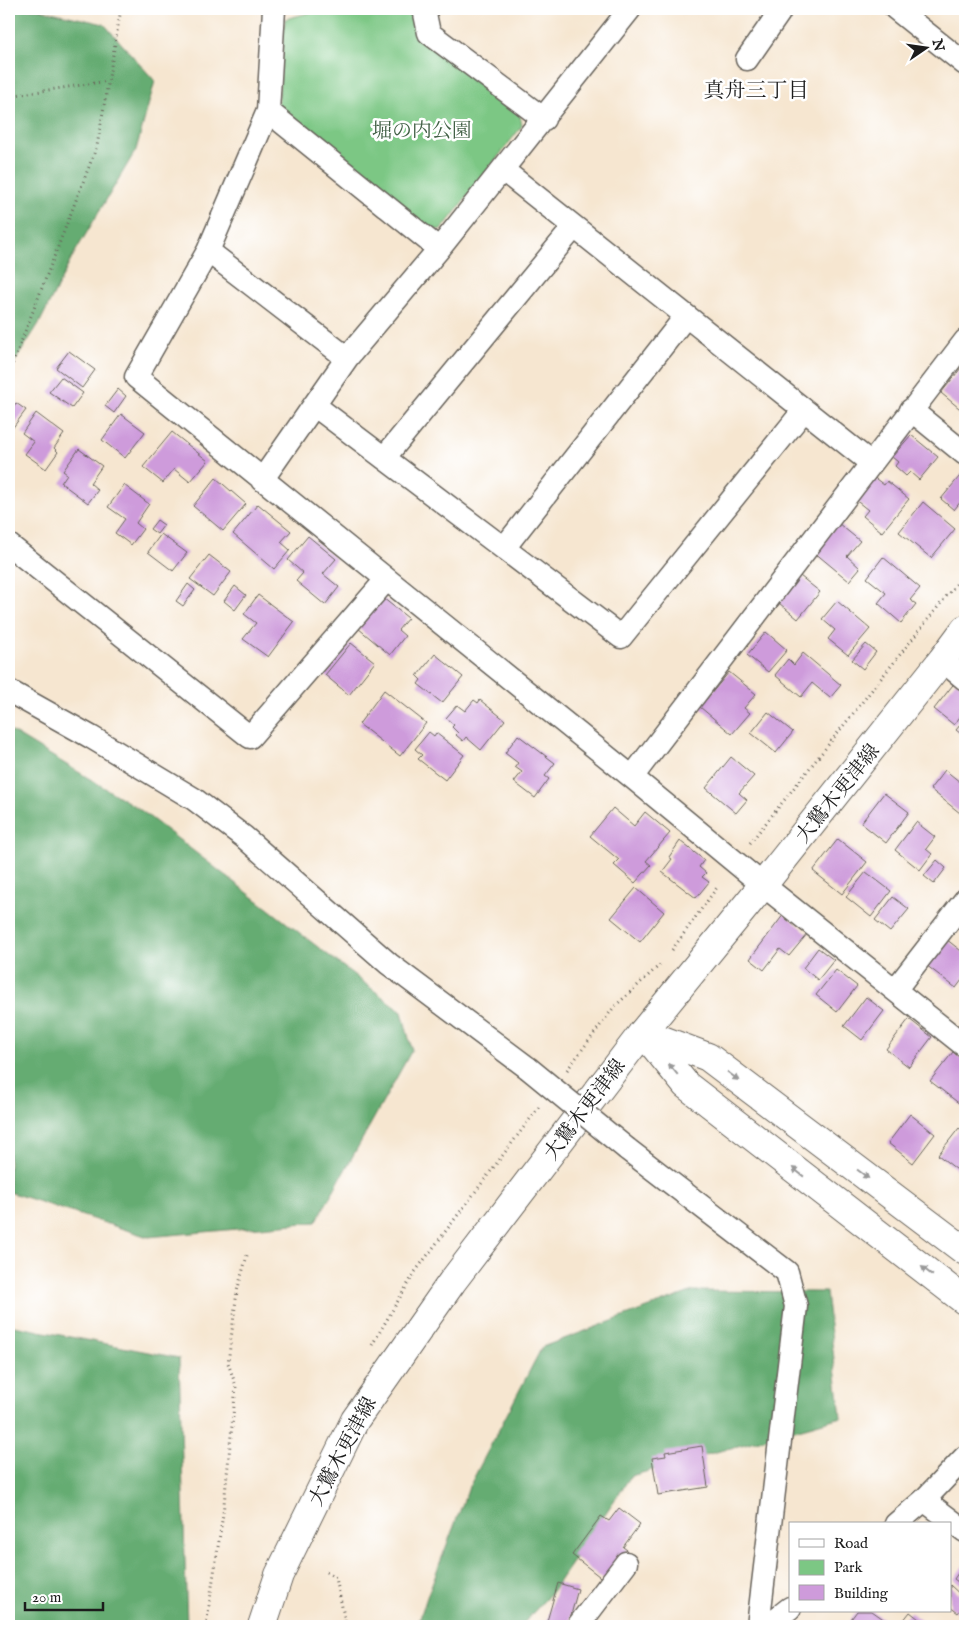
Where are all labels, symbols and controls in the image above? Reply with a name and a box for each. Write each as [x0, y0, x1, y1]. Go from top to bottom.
north arrow [902, 22, 952, 72]
text: N [927, 36, 948, 53]
district label: 真舟三丁目 [704, 78, 809, 105]
park label: 堀の内公園 [372, 119, 472, 144]
street label: 大鷲木更津線 [791, 739, 886, 848]
street label: 大鷲木更津線 [539, 1054, 631, 1165]
one-way arrow [667, 1063, 678, 1076]
one-way arrow [726, 1070, 739, 1081]
one-way arrow [792, 1166, 805, 1177]
one-way arrow [856, 1168, 869, 1179]
one-way arrow [920, 1266, 934, 1276]
street label: 大鷲木更津線 [304, 1393, 383, 1511]
legend [789, 1522, 952, 1612]
text: Road [834, 1534, 869, 1553]
text: Park [834, 1558, 864, 1577]
scale bar [25, 1580, 102, 1612]
text: Building [834, 1584, 889, 1603]
text: 20 m [32, 1588, 62, 1607]

